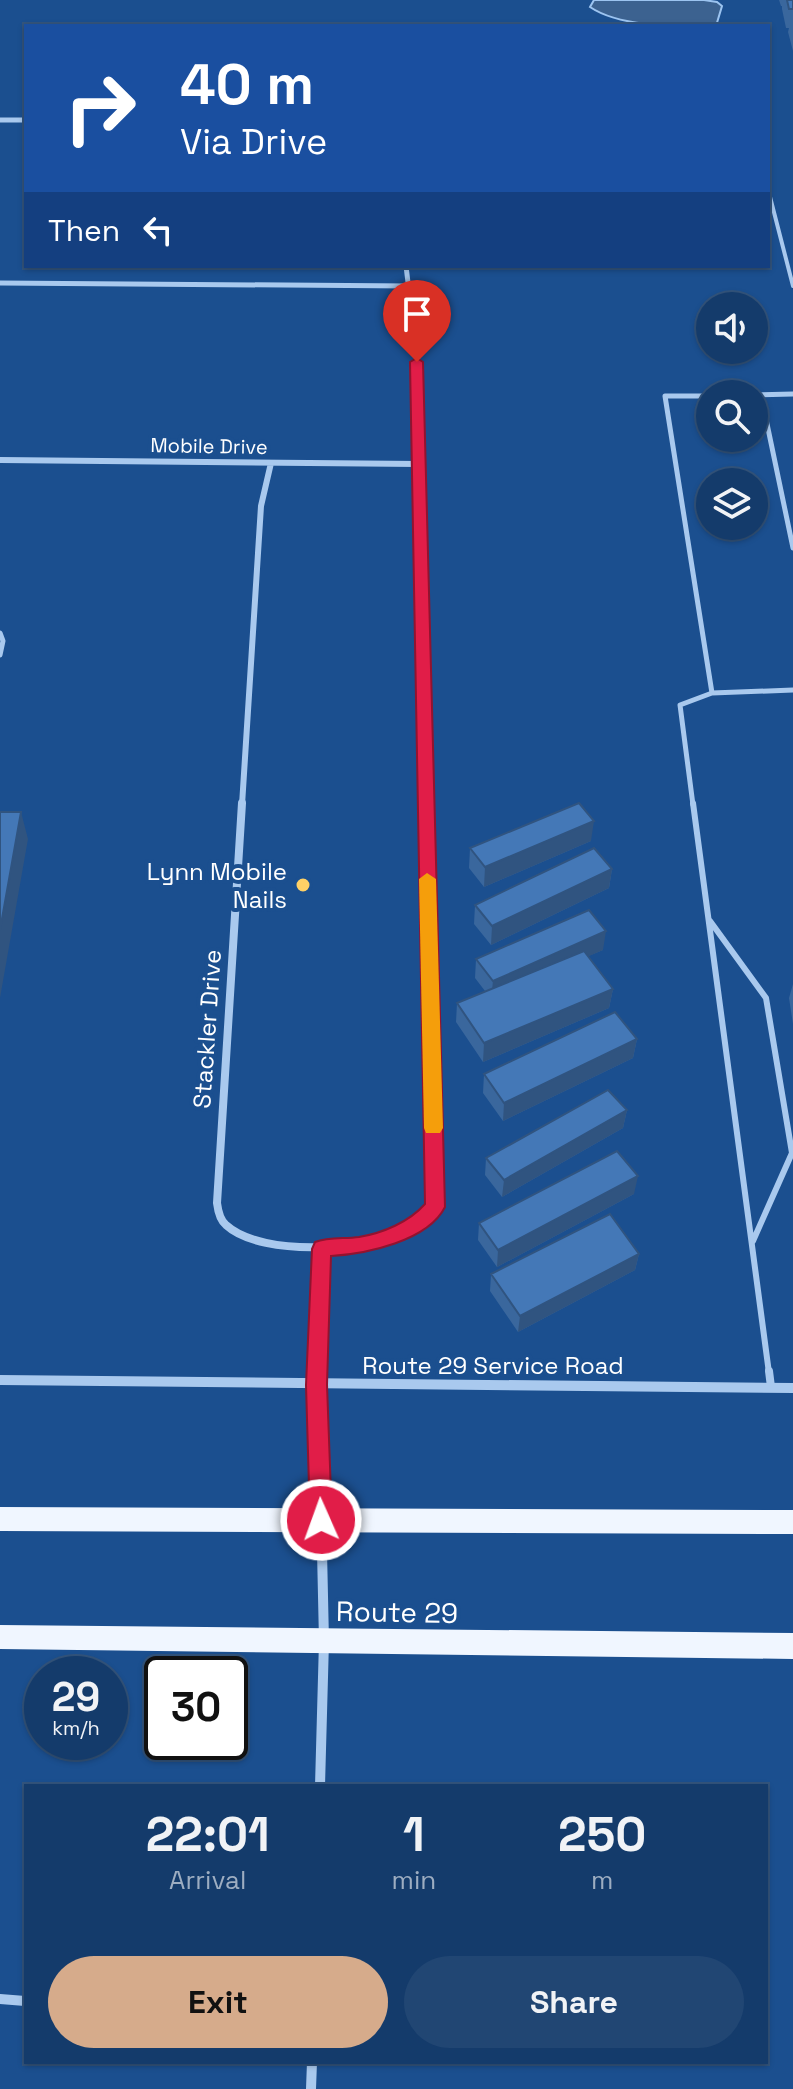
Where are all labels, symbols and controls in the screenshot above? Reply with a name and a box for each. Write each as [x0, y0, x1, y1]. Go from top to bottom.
text: 40 m [180, 49, 314, 120]
icon: right [48, 56, 152, 160]
text: Via Drive [180, 119, 327, 165]
icon: left [136, 208, 180, 252]
text: Then [48, 211, 120, 250]
pin [383, 280, 451, 362]
icon: arrive [395, 292, 439, 336]
map controls [696, 292, 768, 540]
button: sound [696, 292, 768, 364]
button: search [696, 380, 768, 452]
street label: Mobile Drive [150, 432, 268, 460]
button: layers [696, 468, 768, 540]
place label: Lynn Mobile Nails [147, 856, 287, 915]
marker: Lynn Mobile Nails [294, 876, 312, 894]
street label: Stackler Drive [186, 948, 228, 1110]
street label: Route 29 Service Road [362, 1350, 624, 1381]
position arrow [279, 1478, 363, 1562]
street label: Route 29 [336, 1593, 458, 1631]
speed limit sign: 30 [144, 1656, 248, 1760]
text: 29 [52, 1672, 100, 1723]
text: km/h [52, 1715, 100, 1741]
text: 22:01 [146, 1804, 270, 1865]
text: 1 [403, 1804, 425, 1865]
text: 250 [558, 1804, 646, 1865]
text: Arrival [169, 1863, 246, 1897]
text: min [392, 1863, 436, 1897]
text: m [591, 1863, 613, 1897]
button: Exit [48, 1956, 388, 2048]
button: Share [404, 1956, 744, 2048]

